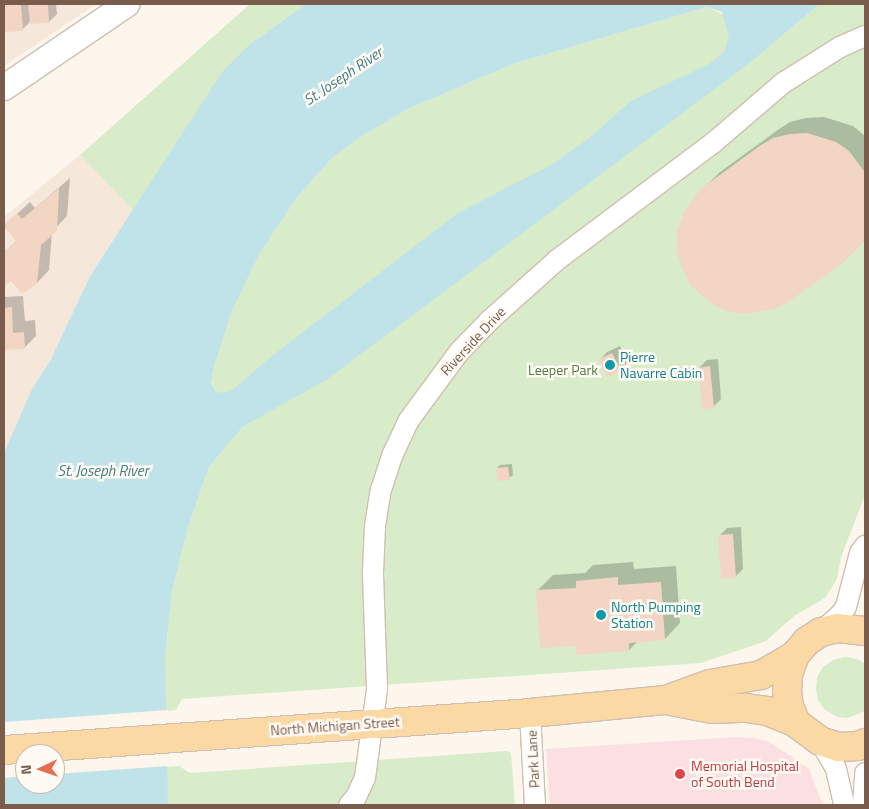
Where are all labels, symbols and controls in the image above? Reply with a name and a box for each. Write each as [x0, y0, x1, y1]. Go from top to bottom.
water label: St. Joseph River [300, 43, 386, 109]
street label: Riverside Drive [437, 303, 509, 379]
place label: Pierre Navarre Cabin [620, 349, 702, 382]
marker: Pierre Navarre Cabin [604, 359, 616, 371]
park label: Leeper Park [528, 362, 598, 378]
water label: St. Joseph River [58, 462, 148, 480]
place label: North Pumping Station [611, 599, 701, 632]
marker: North Pumping Station [595, 609, 607, 621]
street label: North Michigan Street [270, 713, 400, 739]
street label: Park Lane [523, 730, 543, 788]
north arrow [15, 744, 65, 794]
place label: Memorial Hospital of South Bend [691, 758, 799, 790]
text: N [15, 764, 36, 775]
marker: Memorial Hospital of South Bend [673, 767, 687, 781]

